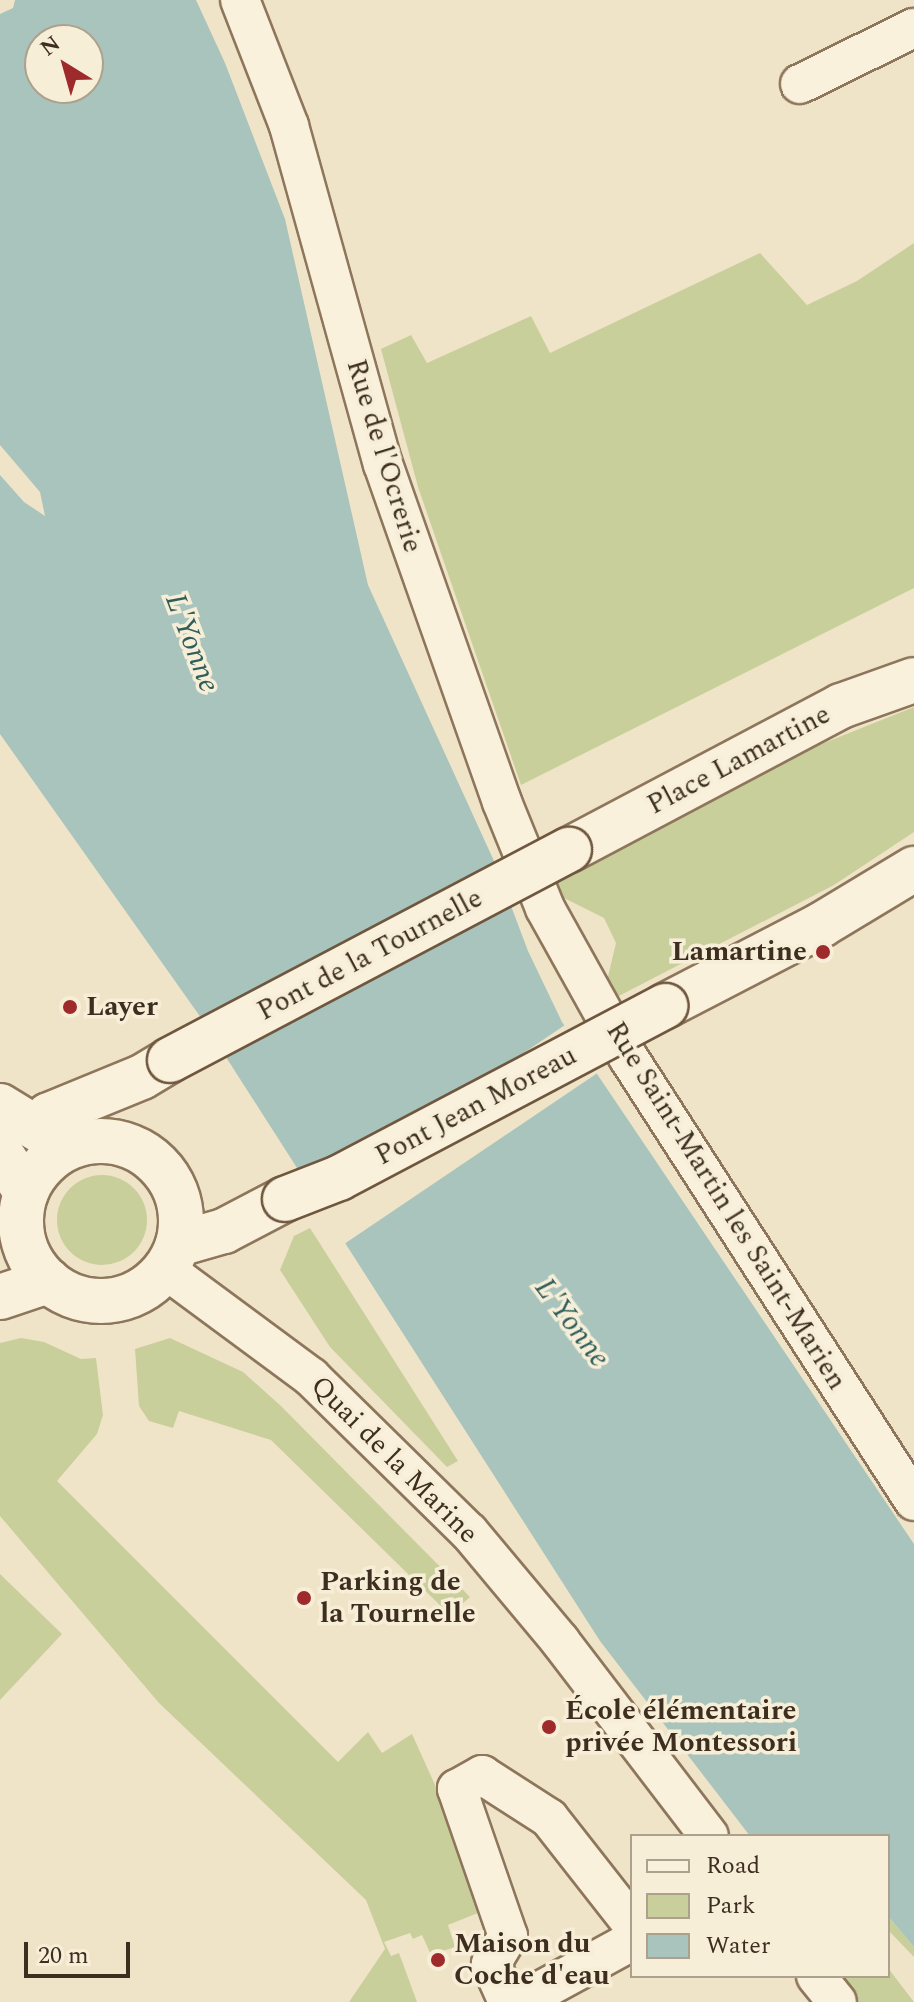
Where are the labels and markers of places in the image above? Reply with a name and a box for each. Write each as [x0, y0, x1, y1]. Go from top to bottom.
place label: Lamartine [672, 935, 807, 969]
marker: Lamartine [814, 943, 832, 961]
place label: Layer [86, 990, 158, 1024]
marker: Layer [61, 998, 79, 1016]
place label: Parking de la Tournelle [320, 1565, 476, 1631]
marker: Parking de la Tournelle [295, 1589, 313, 1607]
place label: École élémentaire privée Montessori [565, 1694, 797, 1760]
marker: École élémentaire privée Montessori [540, 1718, 558, 1736]
place label: Maison du Coche d'eau [454, 1927, 609, 1993]
marker: Maison du Coche d'eau [429, 1951, 447, 1969]

